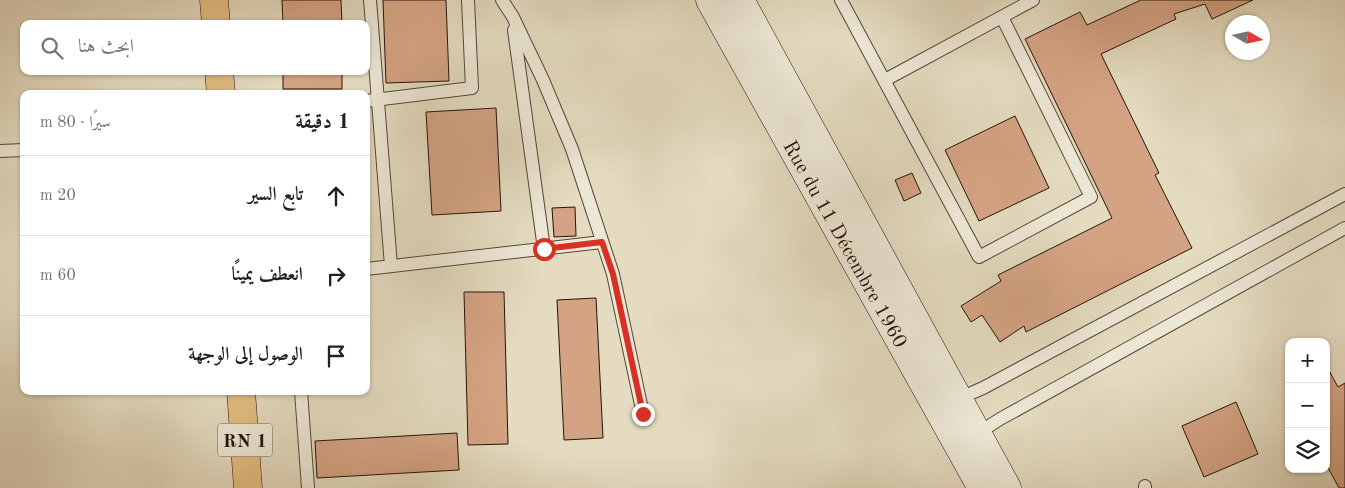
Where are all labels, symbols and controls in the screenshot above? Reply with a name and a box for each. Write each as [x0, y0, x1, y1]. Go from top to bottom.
north arrow [1225, 15, 1270, 60]
search box [20, 20, 370, 75]
icon: search [38, 34, 66, 62]
text: ابحث هنا [78, 38, 134, 57]
text: 1 دقيقة [295, 112, 350, 133]
text: سيرًا · 80 m [40, 115, 111, 131]
street label: Rue du 11 Décembre 1960 [778, 138, 910, 352]
icon: ahead [322, 182, 350, 210]
text: تابع السير [248, 186, 303, 205]
text: 20 m [40, 188, 76, 204]
route start [533, 238, 556, 261]
icon: right [322, 262, 350, 290]
text: انعطف يمينًا [231, 266, 303, 285]
text: 60 m [40, 268, 76, 284]
map controls [1285, 338, 1330, 473]
button: + [1285, 338, 1330, 383]
icon: arrive [322, 342, 350, 370]
text: الوصول إلى الوجهة [188, 346, 303, 365]
button: − [1285, 383, 1330, 428]
route end [632, 403, 655, 426]
road number: RN 1 [218, 424, 272, 456]
button: layers [1285, 428, 1330, 473]

